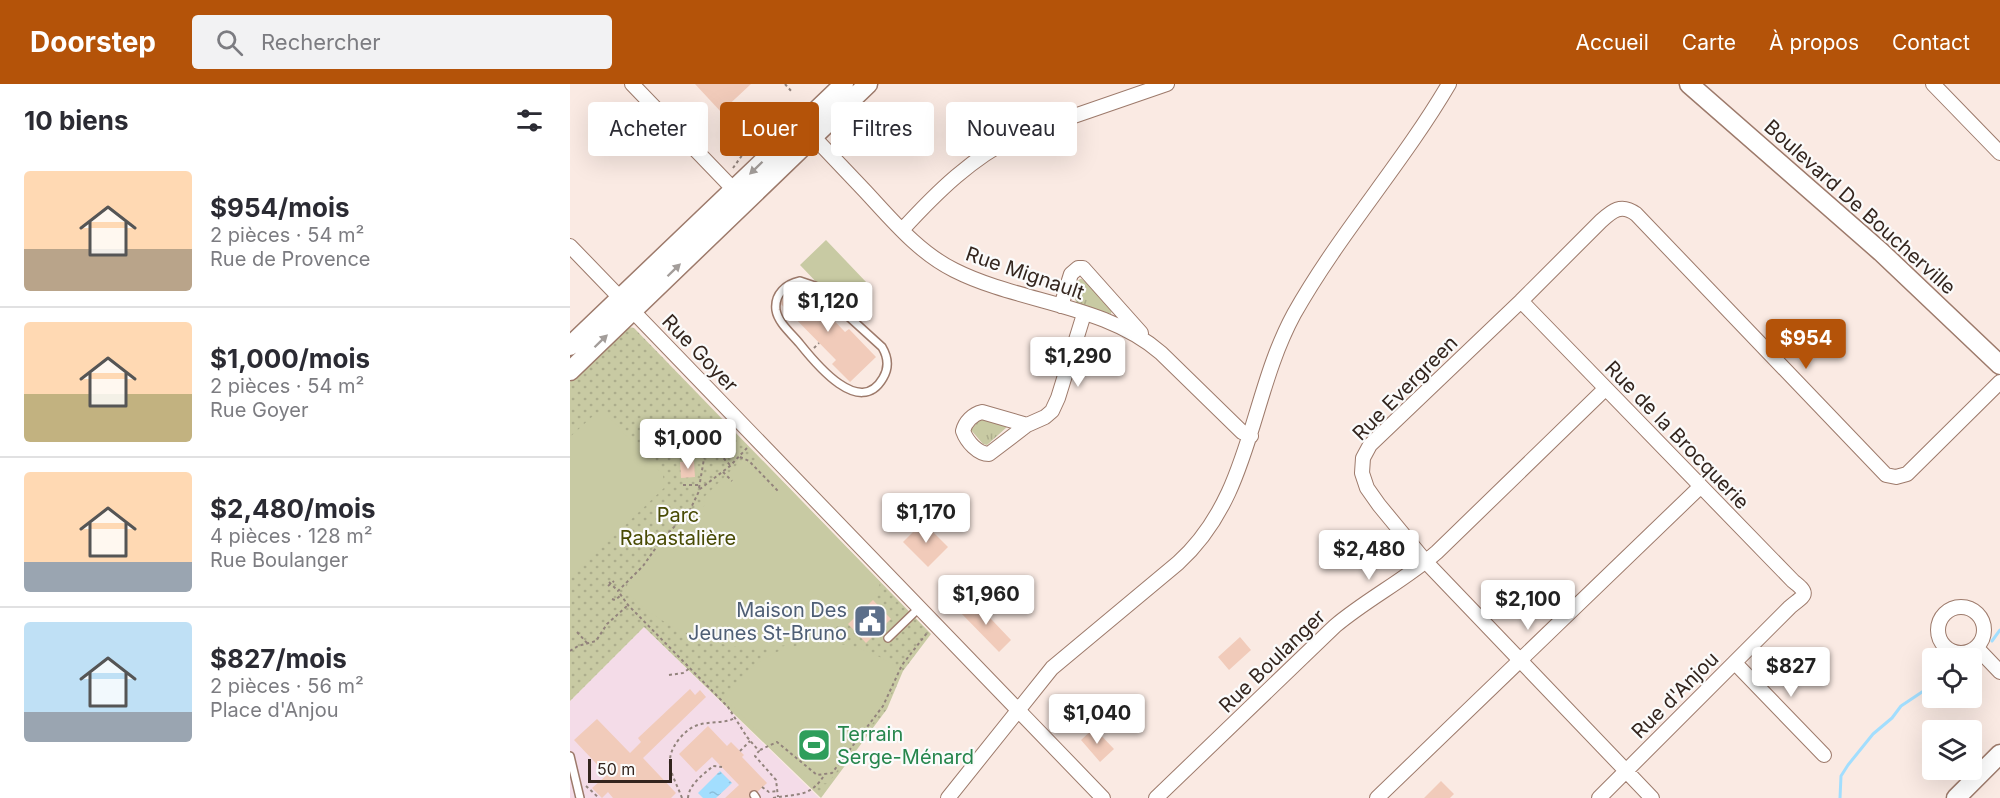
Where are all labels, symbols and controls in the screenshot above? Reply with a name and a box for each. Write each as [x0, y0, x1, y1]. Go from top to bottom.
search box [192, 15, 612, 69]
text: Doorstep [30, 25, 156, 59]
icon: search [213, 26, 246, 59]
text: Rechercher [261, 29, 381, 55]
text: Accueil [1575, 30, 1649, 55]
text: Carte [1682, 30, 1736, 55]
text: À propos [1769, 30, 1859, 55]
text: Contact [1892, 30, 1970, 55]
chip: Acheter [588, 102, 708, 156]
chip: Louer [720, 102, 819, 156]
chip: Filtres [831, 102, 934, 156]
chip: Nouveau [946, 102, 1077, 156]
icon: filters [513, 104, 546, 137]
text: 10 biens [24, 105, 129, 136]
street label: Boulevard De Boucherville [1759, 115, 1961, 299]
one-way arrow [750, 161, 764, 175]
text: $954/mois [210, 192, 349, 223]
icon: home [72, 195, 144, 267]
text: 2 pièces · 54 m² [210, 223, 364, 247]
street label: Rue Mignault [963, 242, 1088, 305]
text: Rue de Provence [210, 247, 371, 271]
one-way arrow [667, 263, 682, 277]
pin: $1,120 [779, 282, 877, 333]
text: $1,120 [797, 289, 859, 313]
street label: Rue Goyer [657, 309, 743, 397]
pin: $954 [1770, 319, 1842, 370]
text: $954 [1780, 326, 1832, 350]
street label: Rue Evergreen [1348, 331, 1462, 445]
one-way arrow [594, 334, 608, 348]
pin: $1,290 [1029, 337, 1127, 388]
text: $1,000/mois [210, 343, 370, 374]
text: $1,290 [1044, 344, 1112, 368]
icon: home [72, 346, 144, 418]
street label: Rue de la Brocquerie [1600, 356, 1754, 514]
text: 2 pièces · 54 m² [210, 374, 364, 398]
text: Rue Goyer [210, 398, 309, 422]
pin: $1,000 [639, 419, 737, 470]
text: $1,000 [654, 426, 722, 450]
text: $2,480/mois [210, 493, 376, 524]
pin: $1,170 [877, 493, 975, 544]
icon: home [72, 496, 144, 568]
text: $1,170 [896, 500, 956, 524]
park label: Parc Rabastalière [620, 503, 736, 550]
text: 4 pièces · 128 m² [210, 524, 373, 548]
pin: $2,480 [1320, 530, 1418, 581]
text: $2,480 [1333, 537, 1405, 561]
text: Rue Boulanger [210, 548, 348, 572]
pin: $1,960 [937, 575, 1035, 626]
pin: $2,100 [1479, 580, 1577, 631]
text: $1,960 [952, 582, 1020, 606]
text: $2,100 [1495, 587, 1561, 611]
place label: Maison Des Jeunes St-Bruno [688, 598, 847, 645]
public building icon: Maison Des Jeunes St-Bruno [852, 603, 888, 639]
street label: Rue Boulanger [1214, 604, 1330, 718]
text: $827/mois [210, 643, 347, 674]
icon: home [72, 646, 144, 718]
street label: Rue d'Anjou [1627, 647, 1723, 743]
pin: $827 [1755, 647, 1827, 698]
map controls [1922, 648, 1982, 780]
button: locate [1922, 648, 1982, 708]
text: $827 [1766, 654, 1816, 678]
text: 2 pièces · 56 m² [210, 674, 364, 698]
pin: $1,040 [1048, 694, 1146, 745]
text: Place d'Anjou [210, 698, 339, 722]
text: $1,040 [1063, 701, 1131, 725]
button: layers [1922, 720, 1982, 780]
place label: Terrain Serge-Ménard [837, 722, 974, 769]
sports icon: Terrain Serge-Ménard [796, 727, 832, 763]
scale bar [588, 756, 672, 784]
text: 50 m [597, 759, 635, 779]

